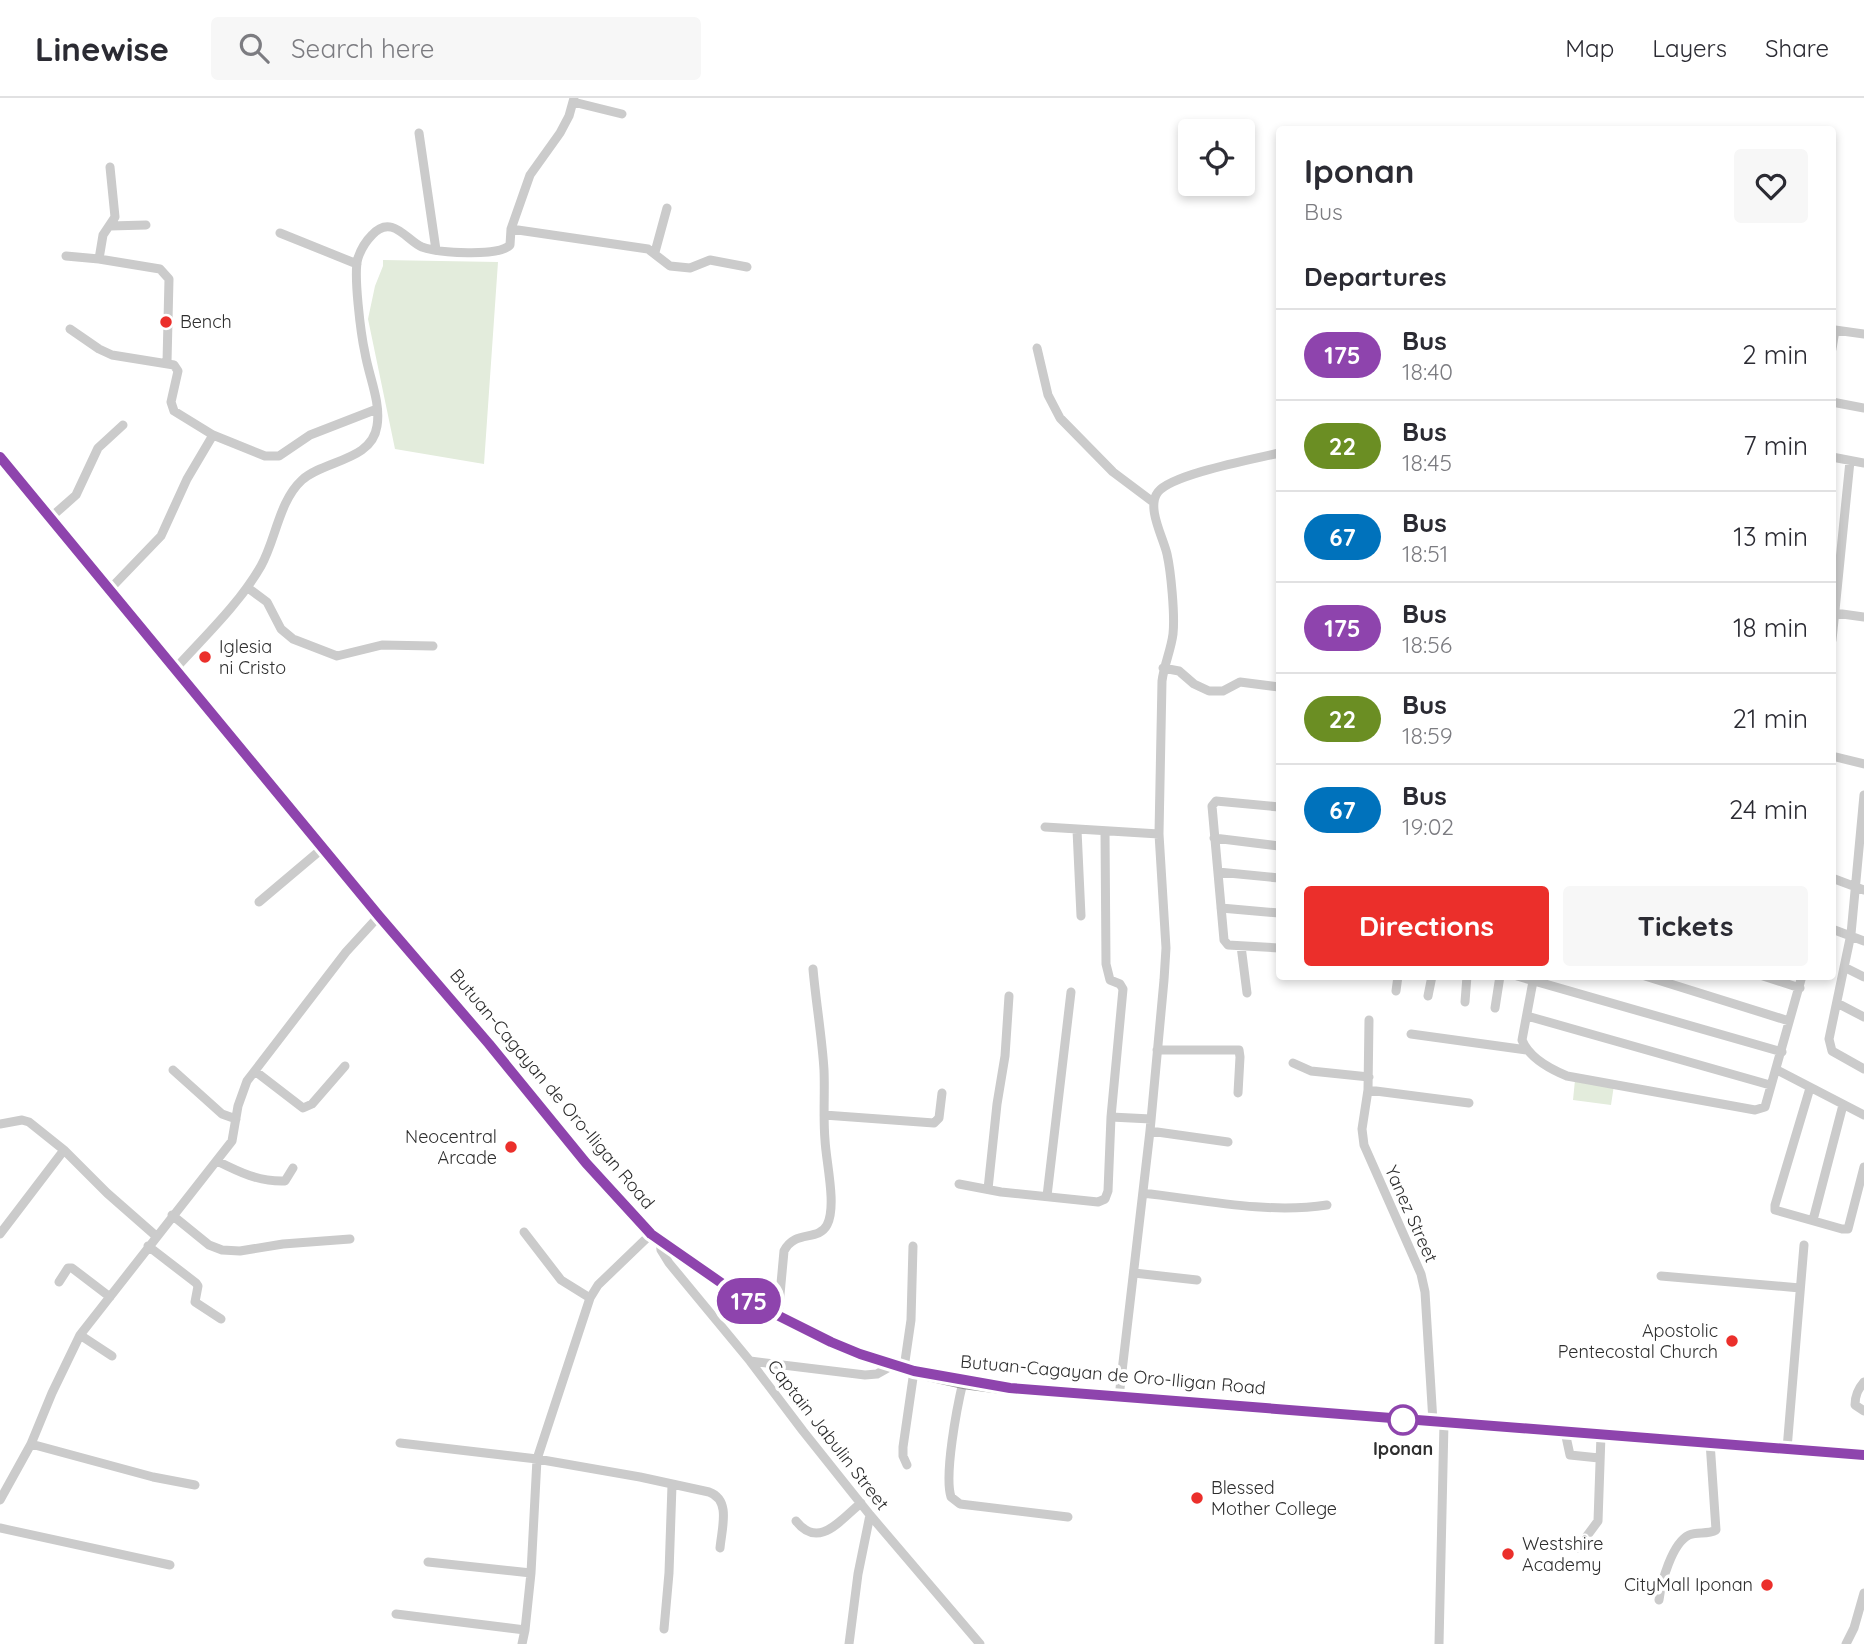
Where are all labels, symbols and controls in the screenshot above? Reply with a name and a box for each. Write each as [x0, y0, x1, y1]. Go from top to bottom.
search box [211, 17, 701, 80]
text: Linewise [35, 28, 169, 69]
icon: search [235, 29, 273, 67]
text: Search here [291, 32, 435, 65]
text: Map [1565, 33, 1614, 63]
text: Layers [1652, 33, 1727, 63]
text: Share [1765, 33, 1829, 63]
map controls [1178, 119, 1255, 196]
button: locate [1178, 119, 1255, 196]
button: heart [1734, 149, 1808, 223]
text: Iponan [1304, 150, 1414, 191]
text: Bus [1304, 197, 1343, 226]
text: Departures [1304, 260, 1447, 293]
place label: Bench [180, 310, 232, 333]
marker: Bench [158, 314, 174, 330]
text: Bus [1402, 324, 1447, 357]
text: 2 min [1742, 338, 1808, 371]
text: 175 [1324, 340, 1361, 370]
text: 18:40 [1402, 357, 1453, 386]
text: Bus [1402, 415, 1447, 448]
text: 7 min [1743, 429, 1808, 462]
text: 22 [1329, 431, 1356, 461]
text: 18:45 [1402, 448, 1452, 477]
text: Bus [1402, 506, 1447, 539]
text: 13 min [1733, 520, 1808, 553]
text: 67 [1329, 522, 1356, 552]
text: 18:51 [1402, 539, 1448, 568]
text: Bus [1402, 597, 1447, 630]
text: 18 min [1733, 611, 1808, 644]
text: 175 [1324, 613, 1361, 643]
text: 18:56 [1402, 630, 1452, 659]
place label: Iglesia ni Cristo [219, 635, 286, 679]
marker: Iglesia ni Cristo [197, 649, 213, 665]
text: Bus [1402, 688, 1447, 721]
text: 21 min [1733, 702, 1808, 735]
text: 22 [1329, 704, 1356, 734]
text: 18:59 [1402, 721, 1453, 750]
text: Bus [1402, 779, 1447, 812]
text: 24 min [1729, 793, 1808, 826]
text: 67 [1329, 795, 1356, 825]
text: 19:02 [1402, 812, 1454, 841]
button: Directions [1304, 886, 1549, 966]
button: Tickets [1563, 886, 1808, 966]
street label: Butuan-Cagayan de Oro-Iligan Road [445, 964, 660, 1213]
place label: Neocentral Arcade [405, 1125, 497, 1169]
marker: Neocentral Arcade [503, 1139, 519, 1155]
street label: Yanez Street [1380, 1162, 1443, 1266]
line badge: 175 [709, 1278, 789, 1324]
text: 175 [731, 1286, 767, 1316]
place label: Apostolic Pentecostal Church [1558, 1319, 1718, 1363]
marker: Apostolic Pentecostal Church [1724, 1333, 1740, 1349]
street label: Butuan-Cagayan de Oro-Iligan Road [959, 1350, 1267, 1399]
street label: Captain Jabulin Street [763, 1355, 894, 1515]
marker: Iponan [1388, 1405, 1418, 1435]
place label: Iponan [1373, 1437, 1433, 1460]
place label: Blessed Mother College [1211, 1476, 1337, 1520]
marker: Blessed Mother College [1189, 1490, 1205, 1506]
place label: Westshire Academy [1522, 1532, 1603, 1576]
marker: Westshire Academy [1500, 1546, 1516, 1562]
place label: CityMall Iponan [1624, 1573, 1753, 1596]
marker: CityMall Iponan [1759, 1577, 1775, 1593]

